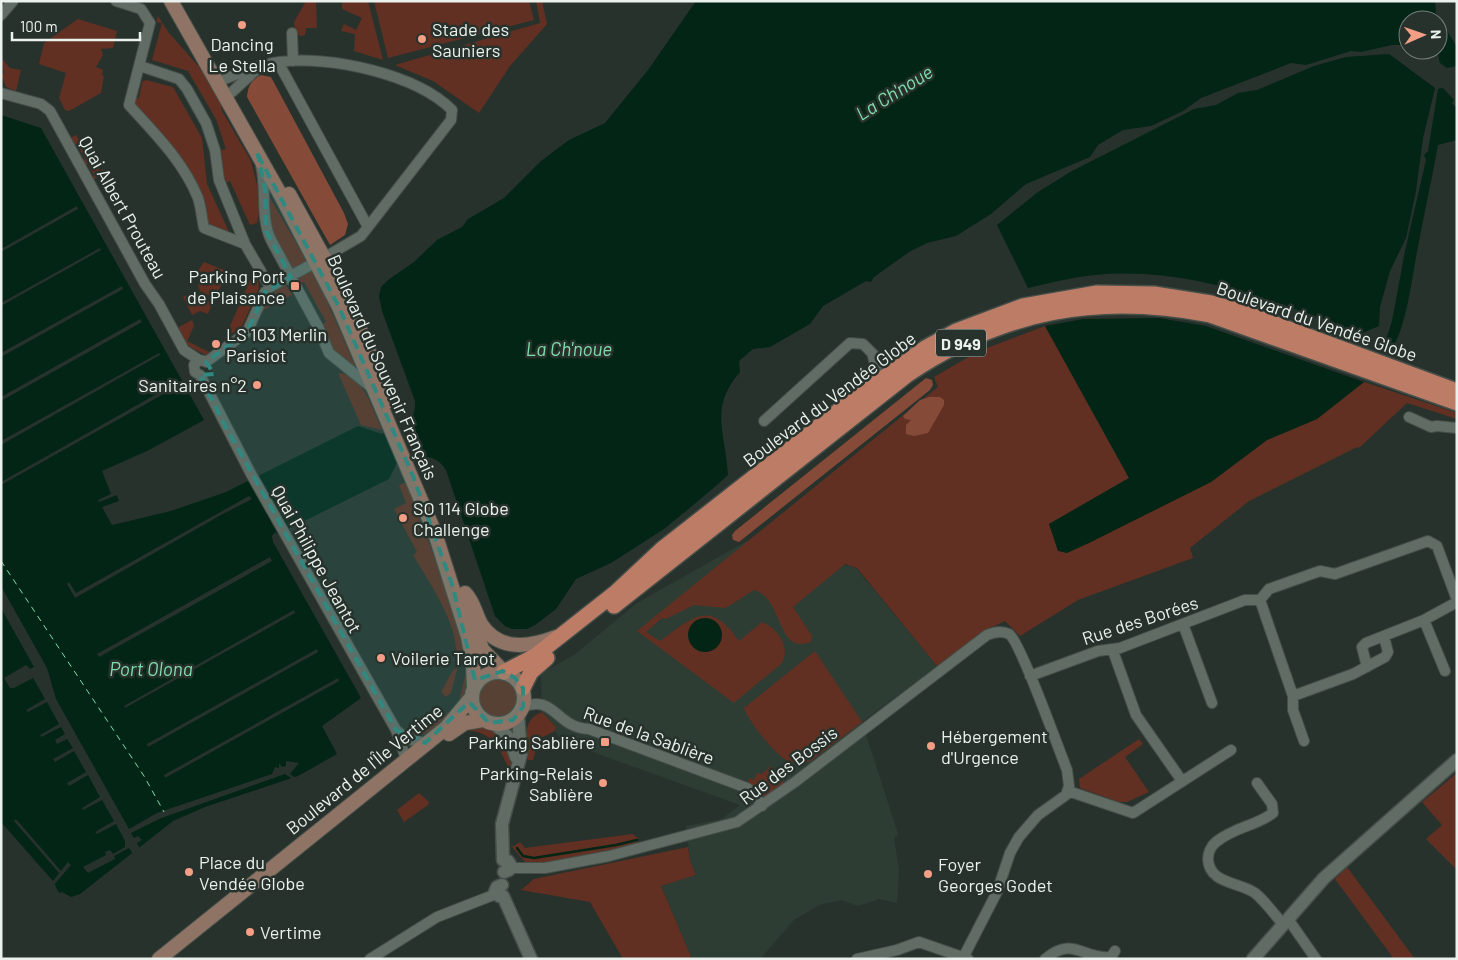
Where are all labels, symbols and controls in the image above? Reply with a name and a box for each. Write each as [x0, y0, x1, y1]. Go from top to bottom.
scale bar [12, 10, 140, 42]
north arrow [1398, 10, 1448, 60]
text: 100 m [20, 17, 58, 35]
place label: Stade des Sauniers [432, 18, 509, 61]
marker: Dancing Le Stella [236, 19, 248, 31]
text: N [1428, 30, 1445, 39]
place label: Dancing Le Stella [208, 33, 276, 76]
marker: Stade des Sauniers [416, 33, 428, 45]
water label: La Ch'noue [851, 59, 937, 125]
street label: Quai Albert Prouteau [75, 132, 171, 282]
street label: Boulevard du Souvenir Français [323, 251, 443, 483]
place label: Parking Port de Plaisance [187, 265, 285, 308]
street label: Boulevard du Vendée Globe [1214, 276, 1420, 366]
marker: Parking Port de Plaisance [289, 280, 301, 292]
place label: LS 103 Merlin Parisiot [226, 323, 327, 366]
street label: Boulevard du Vendée Globe [738, 327, 920, 471]
road number: D 949 [936, 329, 986, 356]
water label: La Ch'noue [526, 337, 612, 360]
marker: LS 103 Merlin Parisiot [210, 338, 222, 350]
place label: Sanitaires n°2 [138, 374, 247, 396]
marker: Sanitaires n°2 [251, 379, 263, 391]
street label: Quai Philippe Jeantot [267, 481, 367, 637]
place label: SO 114 Globe Challenge [413, 497, 509, 540]
marker: SO 114 Globe Challenge [397, 512, 409, 524]
street label: Rue des Borées [1079, 591, 1201, 649]
place label: Voilerie Tarot [391, 647, 495, 669]
marker: Voilerie Tarot [375, 652, 387, 664]
water label: Port Olona [109, 657, 193, 680]
street label: Boulevard de l'Île Vertime [281, 699, 447, 839]
street label: Rue de la Sablière [581, 701, 717, 769]
street label: Rue des Bossis [735, 721, 841, 809]
place label: Hébergement d'Urgence [941, 725, 1048, 768]
place label: Parking Sablière [468, 731, 595, 753]
marker: Parking Sablière [599, 736, 611, 748]
marker: Hébergement d'Urgence [925, 740, 937, 752]
place label: Parking-Relais Sablière [479, 762, 593, 805]
marker: Parking-Relais Sablière [597, 777, 609, 789]
place label: Place du Vendée Globe [199, 851, 305, 894]
place label: Foyer Georges Godet [938, 853, 1053, 896]
marker: Place du Vendée Globe [183, 866, 195, 878]
marker: Foyer Georges Godet [922, 868, 934, 880]
place label: Vertime [260, 921, 322, 943]
marker: Vertime [244, 926, 256, 938]

